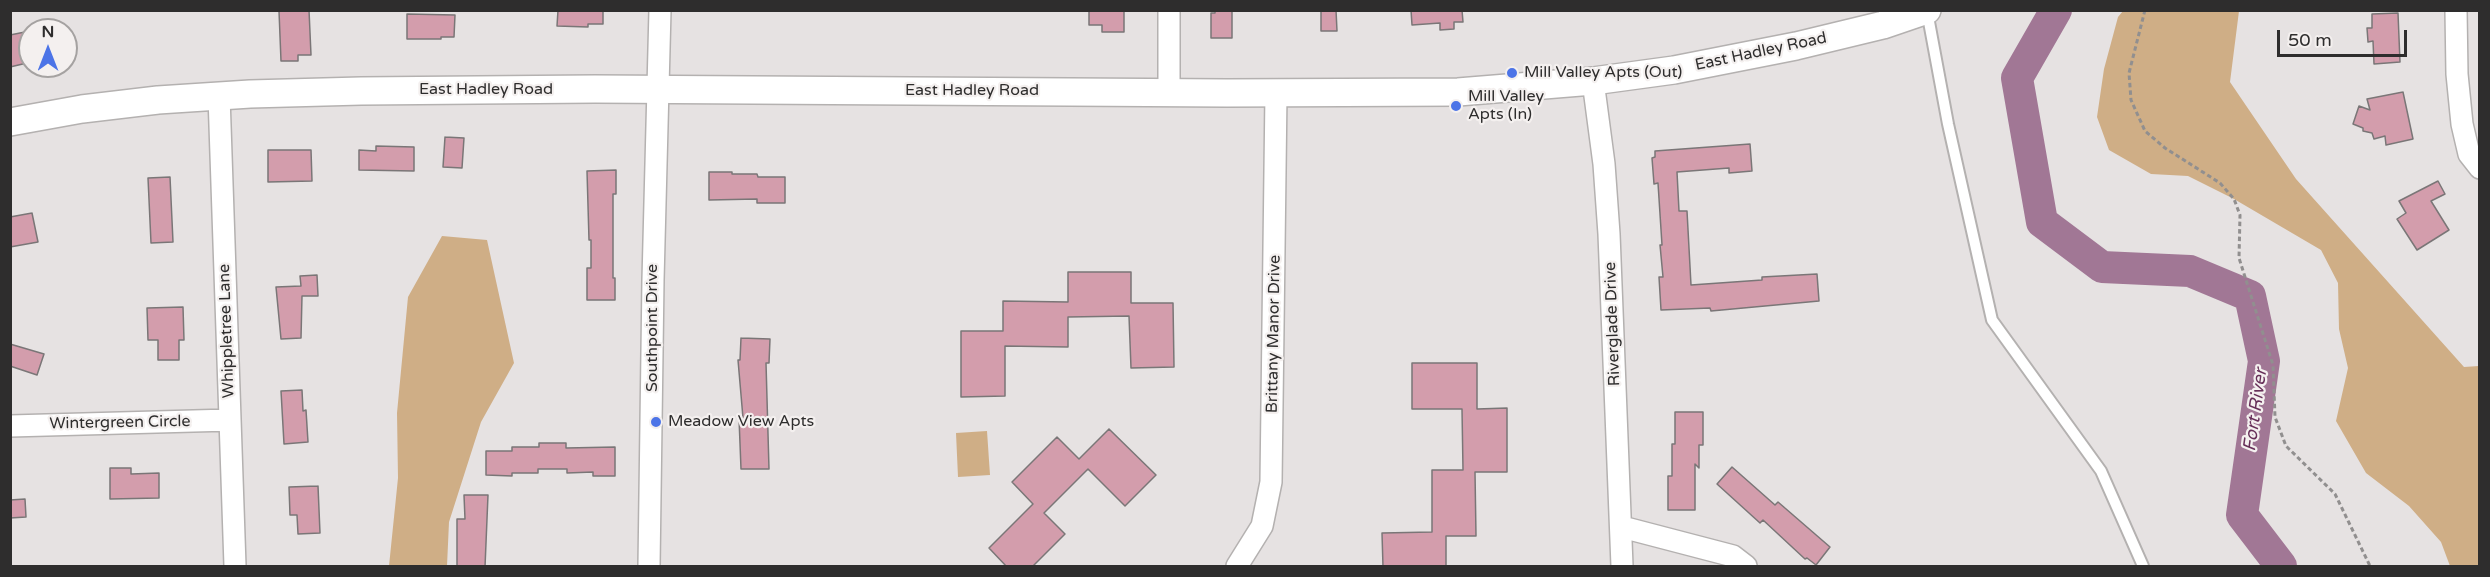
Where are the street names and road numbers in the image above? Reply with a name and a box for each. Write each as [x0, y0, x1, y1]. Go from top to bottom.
street label: East Hadley Road [1693, 29, 1829, 75]
street label: East Hadley Road [419, 80, 553, 100]
street label: East Hadley Road [905, 81, 1039, 101]
street label: Brittany Manor Drive [1263, 255, 1285, 413]
street label: Riverglade Drive [1601, 261, 1625, 387]
street label: Whippletree Lane [215, 263, 239, 399]
street label: Southpoint Drive [643, 264, 663, 392]
street label: Wintergreen Circle [49, 412, 191, 434]

